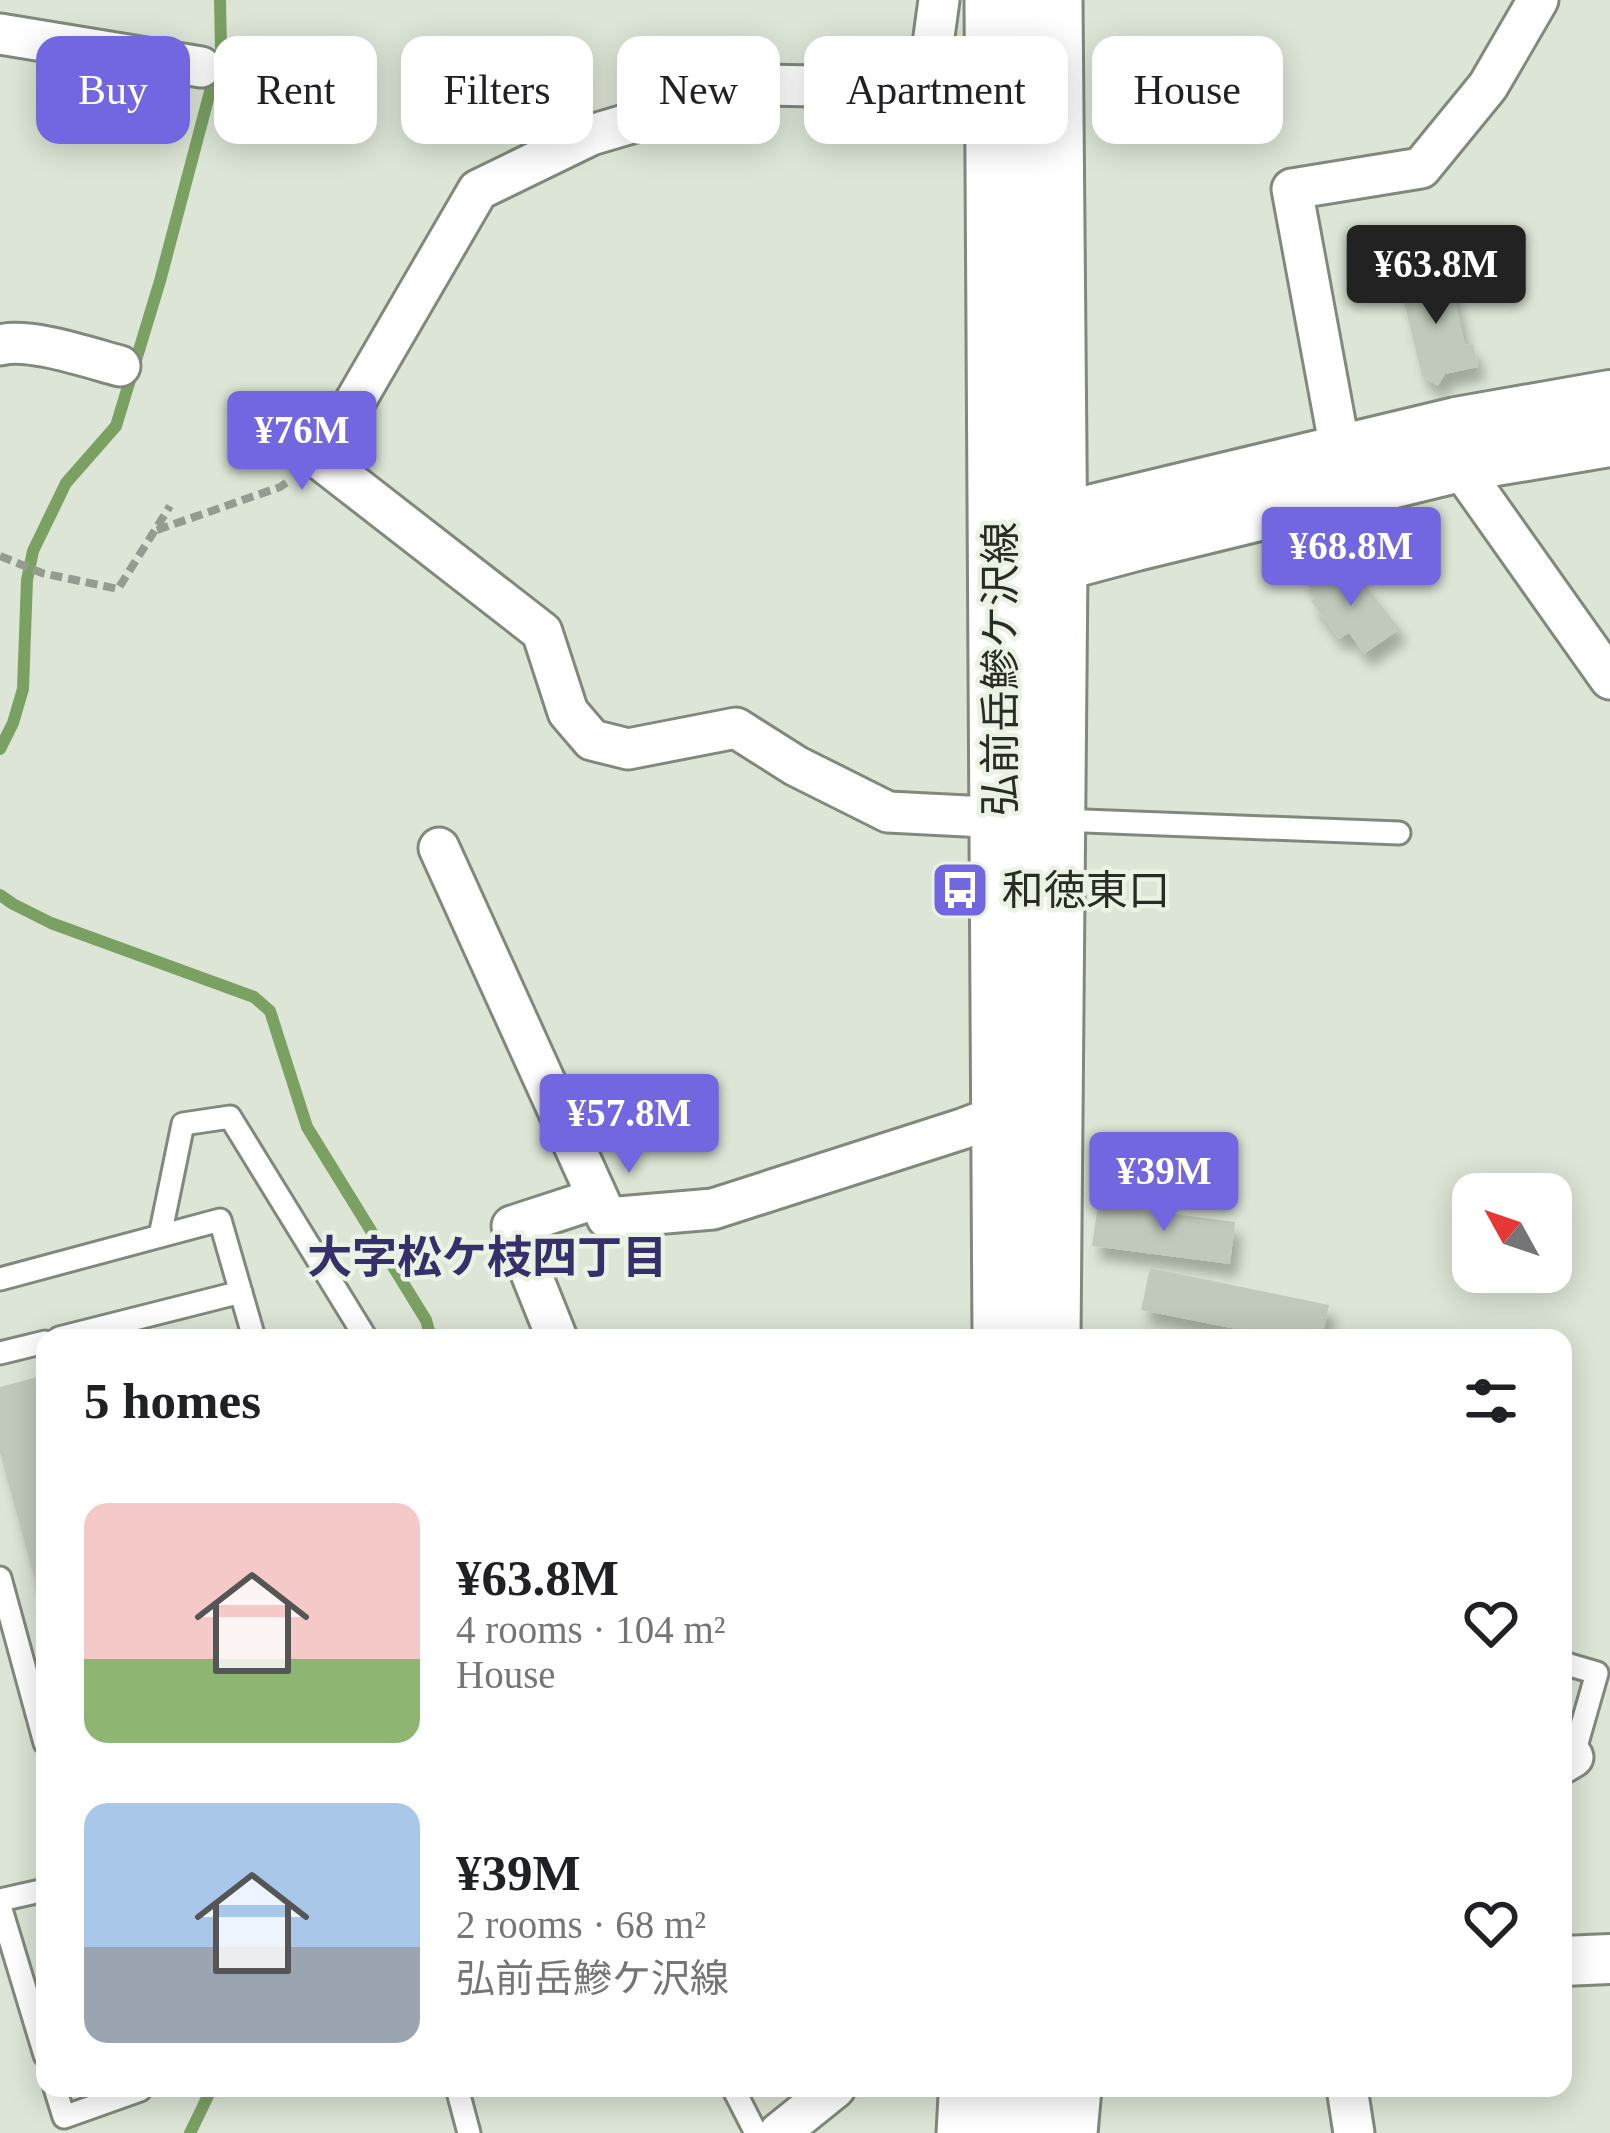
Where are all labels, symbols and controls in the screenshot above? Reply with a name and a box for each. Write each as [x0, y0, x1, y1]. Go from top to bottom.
chip: Buy [36, 36, 190, 144]
chip: Rent [214, 36, 377, 144]
chip: Filters [401, 36, 593, 144]
chip: New [617, 36, 780, 144]
chip: Apartment [804, 36, 1068, 144]
chip: House [1092, 36, 1283, 144]
pin: ¥63.8M [1338, 225, 1534, 327]
text: ¥63.8M [1374, 242, 1498, 285]
pin: ¥76M [231, 391, 373, 493]
text: ¥76M [254, 408, 350, 451]
pin: ¥68.8M [1253, 507, 1449, 609]
street label: 弘前岳鰺ケ沢線 [978, 522, 1024, 816]
text: ¥68.8M [1289, 524, 1413, 567]
bus stop icon: 和徳東口 [929, 859, 991, 921]
place label: 和徳東口 [1002, 868, 1170, 914]
pin: ¥57.8M [531, 1074, 727, 1176]
text: ¥57.8M [567, 1091, 691, 1134]
pin: ¥39M [1093, 1132, 1235, 1234]
text: ¥39M [1116, 1149, 1212, 1192]
north arrow [1452, 1173, 1572, 1293]
map controls [1452, 1173, 1572, 1293]
district label: 大字松ケ枝四丁目 [307, 1233, 667, 1283]
icon: filters [1458, 1368, 1524, 1434]
text: 5 homes [84, 1373, 261, 1429]
text: ¥63.8M [456, 1550, 619, 1606]
icon: home [180, 1551, 324, 1695]
icon: heart [1458, 1590, 1524, 1656]
text: 4 rooms · 104 m² [456, 1608, 726, 1651]
text: House [456, 1653, 556, 1696]
text: ¥39M [456, 1845, 581, 1901]
icon: home [180, 1851, 324, 1995]
icon: heart [1458, 1890, 1524, 1956]
text: 2 rooms · 68 m² [456, 1903, 706, 1946]
text: 弘前岳鰺ケ沢線 [456, 1957, 729, 2000]

